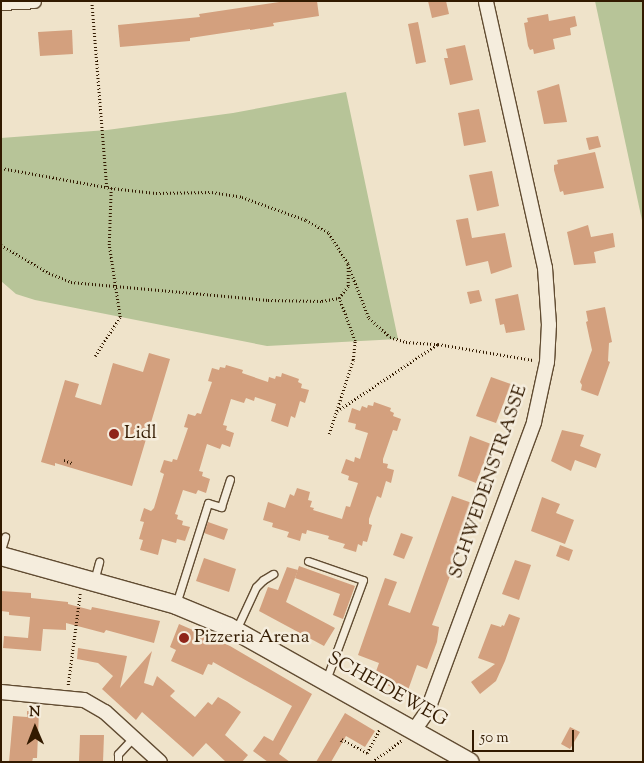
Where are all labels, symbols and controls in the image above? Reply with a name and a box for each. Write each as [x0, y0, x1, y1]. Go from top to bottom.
street label: SCHWEDENSTRASSE [445, 382, 533, 582]
place label: Lidl [124, 423, 157, 445]
marker: Lidl [108, 428, 120, 440]
place label: Pizzeria Arena [194, 627, 309, 649]
marker: Pizzeria Arena [178, 632, 190, 644]
street label: SCHEIDEWEG [323, 648, 451, 732]
north arrow [10, 703, 60, 753]
text: N [29, 703, 41, 723]
scale bar [474, 720, 576, 752]
text: 50 m [480, 728, 509, 749]

